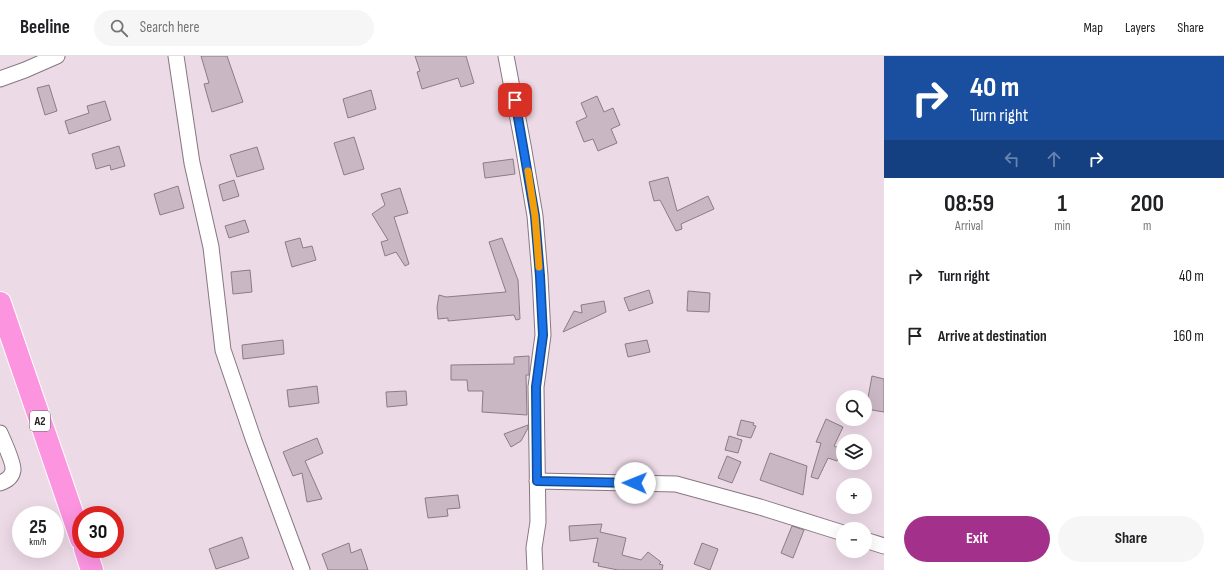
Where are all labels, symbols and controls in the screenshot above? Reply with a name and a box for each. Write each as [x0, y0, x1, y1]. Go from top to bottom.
search box [94, 10, 374, 46]
text: Beeline [20, 16, 70, 39]
icon: search [108, 17, 130, 39]
text: Search here [140, 18, 199, 37]
text: Map [1083, 19, 1103, 36]
text: Layers [1125, 19, 1155, 36]
text: Share [1177, 19, 1204, 36]
text: 40 m [970, 71, 1019, 104]
icon: right [904, 72, 956, 124]
pin [498, 83, 532, 117]
icon: arrive [504, 89, 526, 111]
text: Turn right [970, 105, 1028, 126]
icon: left [1001, 148, 1023, 170]
icon: ahead [1043, 148, 1065, 170]
icon: right [1085, 148, 1107, 170]
text: 08:59 [944, 189, 994, 218]
text: 1 [1058, 189, 1067, 218]
text: 200 [1131, 189, 1164, 218]
text: Arrival [955, 218, 983, 234]
text: min [1054, 218, 1070, 234]
text: m [1143, 218, 1151, 234]
icon: right [904, 265, 926, 287]
text: Turn right [938, 267, 990, 286]
text: 40 m [1179, 267, 1204, 286]
icon: arrive [904, 325, 926, 347]
text: Arrive at destination [938, 327, 1047, 346]
text: 160 m [1173, 327, 1204, 346]
map controls [836, 390, 872, 558]
button: search [836, 390, 872, 426]
road number: A2 [30, 411, 50, 431]
button: layers [836, 434, 872, 470]
position arrow [614, 462, 656, 504]
button: + [836, 478, 872, 514]
speed limit sign: 30 [72, 506, 124, 558]
text: 25 [29, 515, 47, 539]
button: Exit [904, 516, 1050, 562]
button: Share [1058, 516, 1204, 562]
button: − [836, 522, 872, 558]
text: km/h [29, 536, 47, 548]

